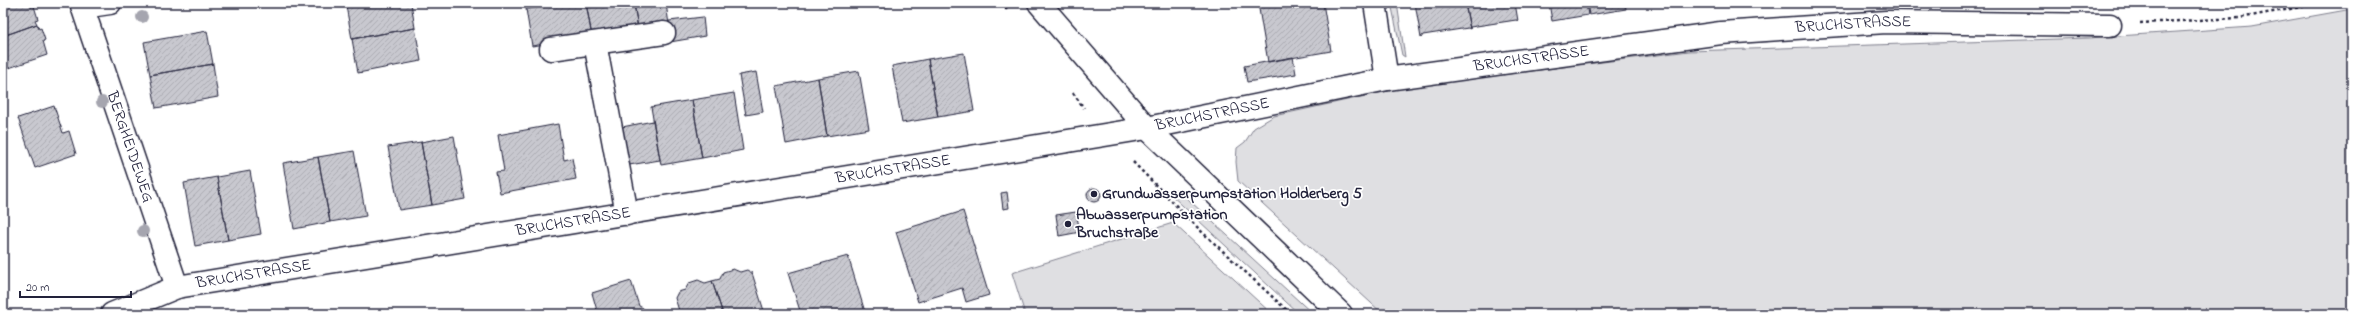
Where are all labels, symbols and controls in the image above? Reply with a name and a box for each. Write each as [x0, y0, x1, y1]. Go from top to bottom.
street label: BRUCHSTRASSE [1793, 10, 1912, 40]
street label: BRUCHSTRASSE [1471, 39, 1591, 79]
street label: BERGHEIDEWEG [99, 87, 160, 206]
street label: BRUCHSTRASSE [1152, 91, 1272, 138]
street label: BRUCHSTRASSE [833, 148, 952, 191]
place label: Grundwasserpumpstation Holderberg 5 [1102, 182, 1363, 207]
marker: Grundwasserpumpstation Holderberg 5 [1089, 189, 1099, 199]
street label: BRUCHSTRASSE [513, 201, 633, 243]
place label: Abwasserpumpstation Bruchstraße [1075, 203, 1228, 245]
marker: Abwasserpumpstation Bruchstraße [1063, 219, 1073, 229]
street label: BRUCHSTRASSE [193, 253, 313, 296]
scale bar [20, 273, 131, 299]
text: 20 m [26, 279, 49, 297]

